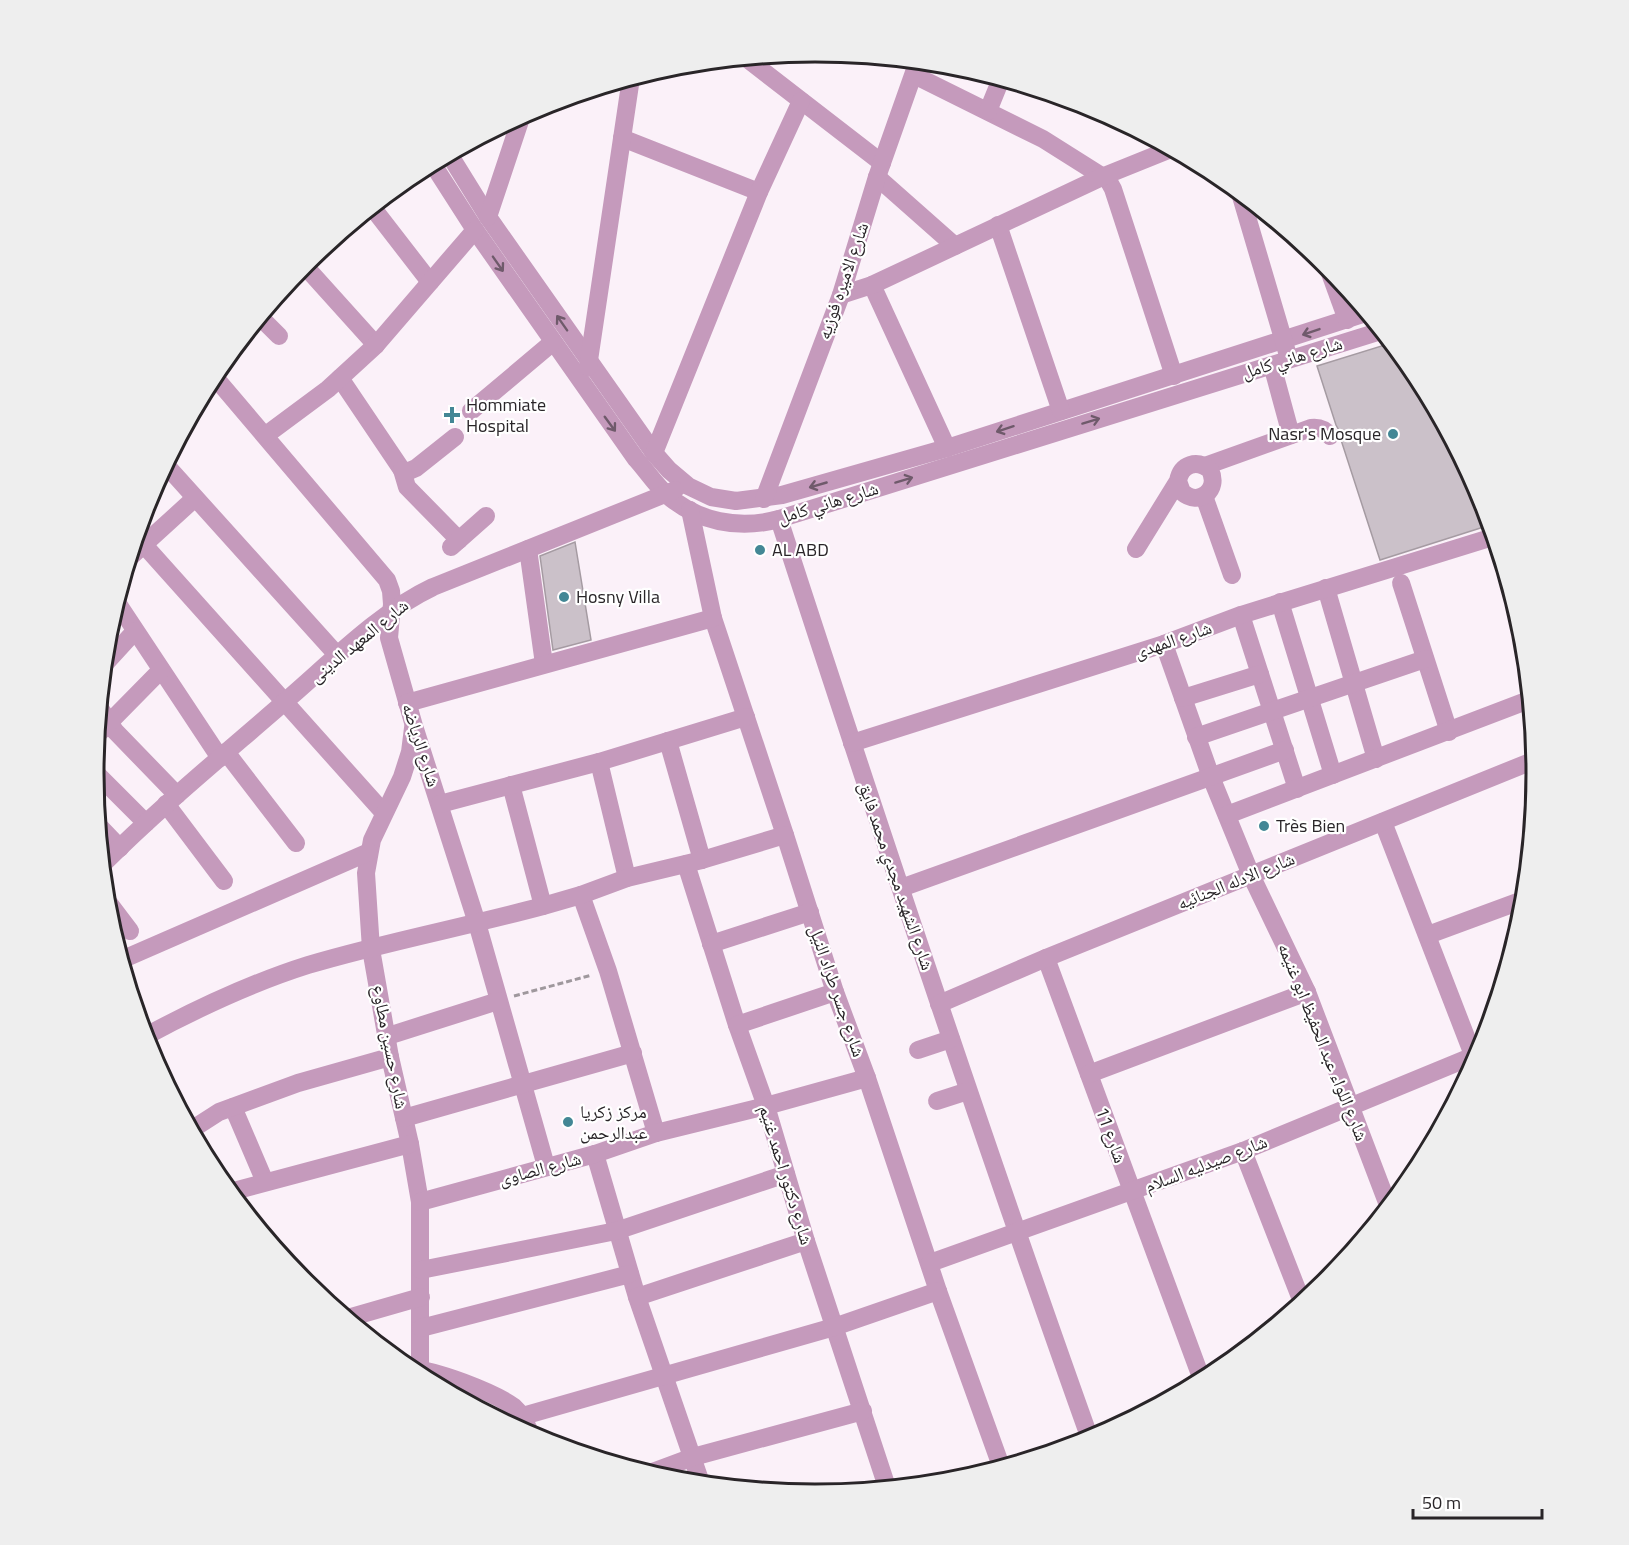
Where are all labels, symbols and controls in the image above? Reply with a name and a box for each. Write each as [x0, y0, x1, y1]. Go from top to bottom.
street label: شارع الاميره فوزيه [810, 219, 875, 343]
one-way arrow [492, 256, 504, 272]
one-way arrow [556, 315, 568, 331]
one-way arrow [1302, 327, 1321, 338]
street label: شارع هاني كامل [1238, 329, 1346, 387]
place label: Hommiate Hospital [466, 391, 546, 439]
marker: Hommiate Hospital [443, 406, 461, 424]
one-way arrow [1081, 415, 1100, 426]
one-way arrow [604, 416, 616, 432]
place label: Nasr's Mosque [1268, 420, 1381, 447]
one-way arrow [996, 424, 1015, 435]
marker: Nasr's Mosque [1386, 427, 1400, 441]
one-way arrow [894, 473, 913, 484]
street label: شارع هاني كامل [774, 474, 882, 532]
one-way arrow [809, 480, 828, 491]
place label: AL ABD [772, 536, 829, 563]
marker: AL ABD [753, 543, 767, 557]
place label: Hosny Villa [576, 583, 660, 610]
marker: Hosny Villa [557, 590, 571, 604]
street label: شارع المعهد الدينى [303, 592, 414, 689]
street label: شارع المهدى [1131, 614, 1215, 665]
street label: شارع الرياضه [395, 700, 448, 790]
street label: شارع الشهيد مجدي محمد فايق [850, 778, 941, 974]
place label: Très Bien [1276, 812, 1345, 839]
marker: Très Bien [1257, 819, 1271, 833]
street label: شارع الادله الجنائيه [1173, 845, 1299, 916]
street label: شارع جسر طراد النيل [802, 921, 873, 1061]
street label: شارع اللواء عبد الحفيظ ابو غنيمه [1271, 939, 1376, 1145]
street label: شارع حسين مطاوع [365, 983, 416, 1111]
place label: مركز زكريا عبدالرحمن [580, 1098, 648, 1146]
street label: شارع دكتور احمد غنيم [752, 1102, 821, 1248]
street label: شارع 11 [1089, 1103, 1134, 1167]
marker: مركز زكريا عبدالرحمن [561, 1115, 575, 1129]
street label: شارع صيدليه السلام [1141, 1128, 1271, 1199]
street label: شارع الصاوى [496, 1145, 584, 1192]
scale bar [1413, 1482, 1542, 1520]
text: 50 m [1422, 1489, 1461, 1516]

